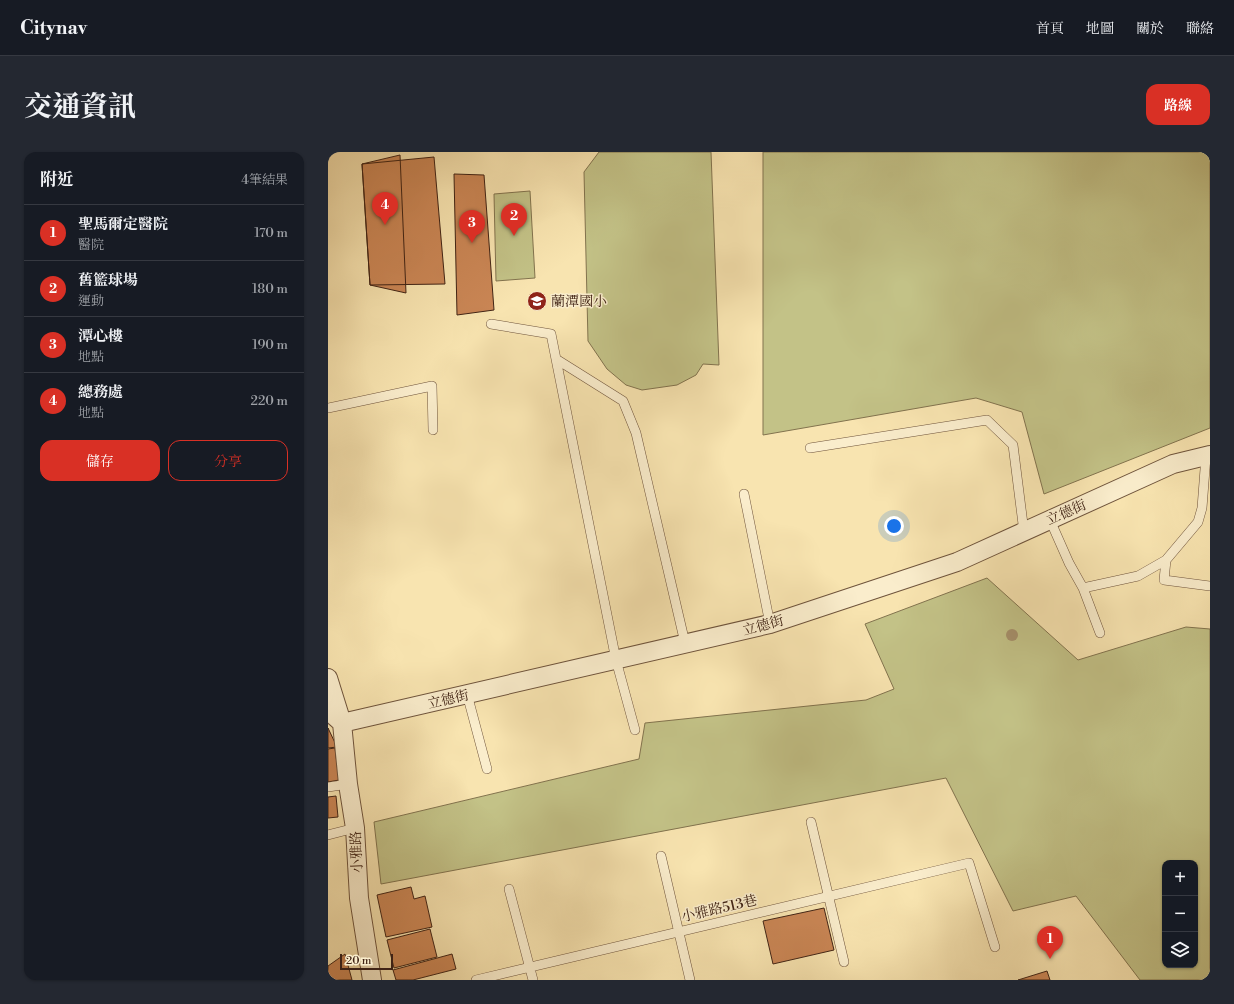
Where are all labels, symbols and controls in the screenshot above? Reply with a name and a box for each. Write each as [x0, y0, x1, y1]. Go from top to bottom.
text: Citynav [20, 16, 87, 40]
text: 首頁 [1036, 20, 1064, 38]
text: 地圖 [1086, 20, 1114, 38]
text: 關於 [1136, 20, 1164, 38]
text: 聯絡 [1186, 20, 1214, 38]
button: 路線 [1146, 84, 1210, 125]
text: 交通資訊 [24, 90, 136, 125]
text: 附近 [40, 169, 74, 191]
text: 4筆結果 [241, 172, 288, 188]
pin: 4 [372, 192, 398, 225]
pin: 2 [501, 203, 527, 236]
pin: 3 [459, 210, 485, 243]
text: 聖馬爾定醫院 [78, 215, 168, 234]
text: 1 [50, 225, 56, 241]
text: 170 m [254, 225, 288, 241]
text: 醫院 [78, 237, 104, 253]
text: 舊籃球場 [78, 271, 138, 290]
text: 2 [49, 281, 57, 297]
text: 180 m [252, 281, 288, 297]
school or university icon: 蘭潭國小 [526, 290, 548, 312]
text: 運動 [78, 293, 104, 309]
place label: 蘭潭國小 [551, 293, 607, 311]
text: 潭心樓 [78, 327, 123, 346]
text: 3 [49, 337, 57, 353]
text: 190 m [252, 337, 288, 353]
text: 地點 [78, 349, 104, 365]
text: 總務處 [78, 383, 123, 402]
text: 4 [49, 393, 57, 409]
text: 220 m [250, 393, 288, 409]
text: 地點 [78, 405, 104, 421]
button: 儲存 [40, 440, 160, 481]
button: 分享 [168, 440, 288, 481]
street label: 立德街 [1044, 496, 1089, 530]
your location [884, 516, 904, 536]
street label: 立德街 [741, 612, 786, 640]
street label: 立德街 [426, 686, 471, 713]
street label: 小雅路 [347, 831, 367, 873]
map controls [1162, 860, 1198, 968]
button: + [1162, 860, 1198, 896]
street label: 小雅路513巷 [679, 891, 759, 926]
button: − [1162, 896, 1198, 932]
pin: 1 [1037, 926, 1063, 959]
button: layers [1162, 932, 1198, 968]
scale bar [340, 952, 393, 971]
text: 20 m [346, 954, 371, 968]

